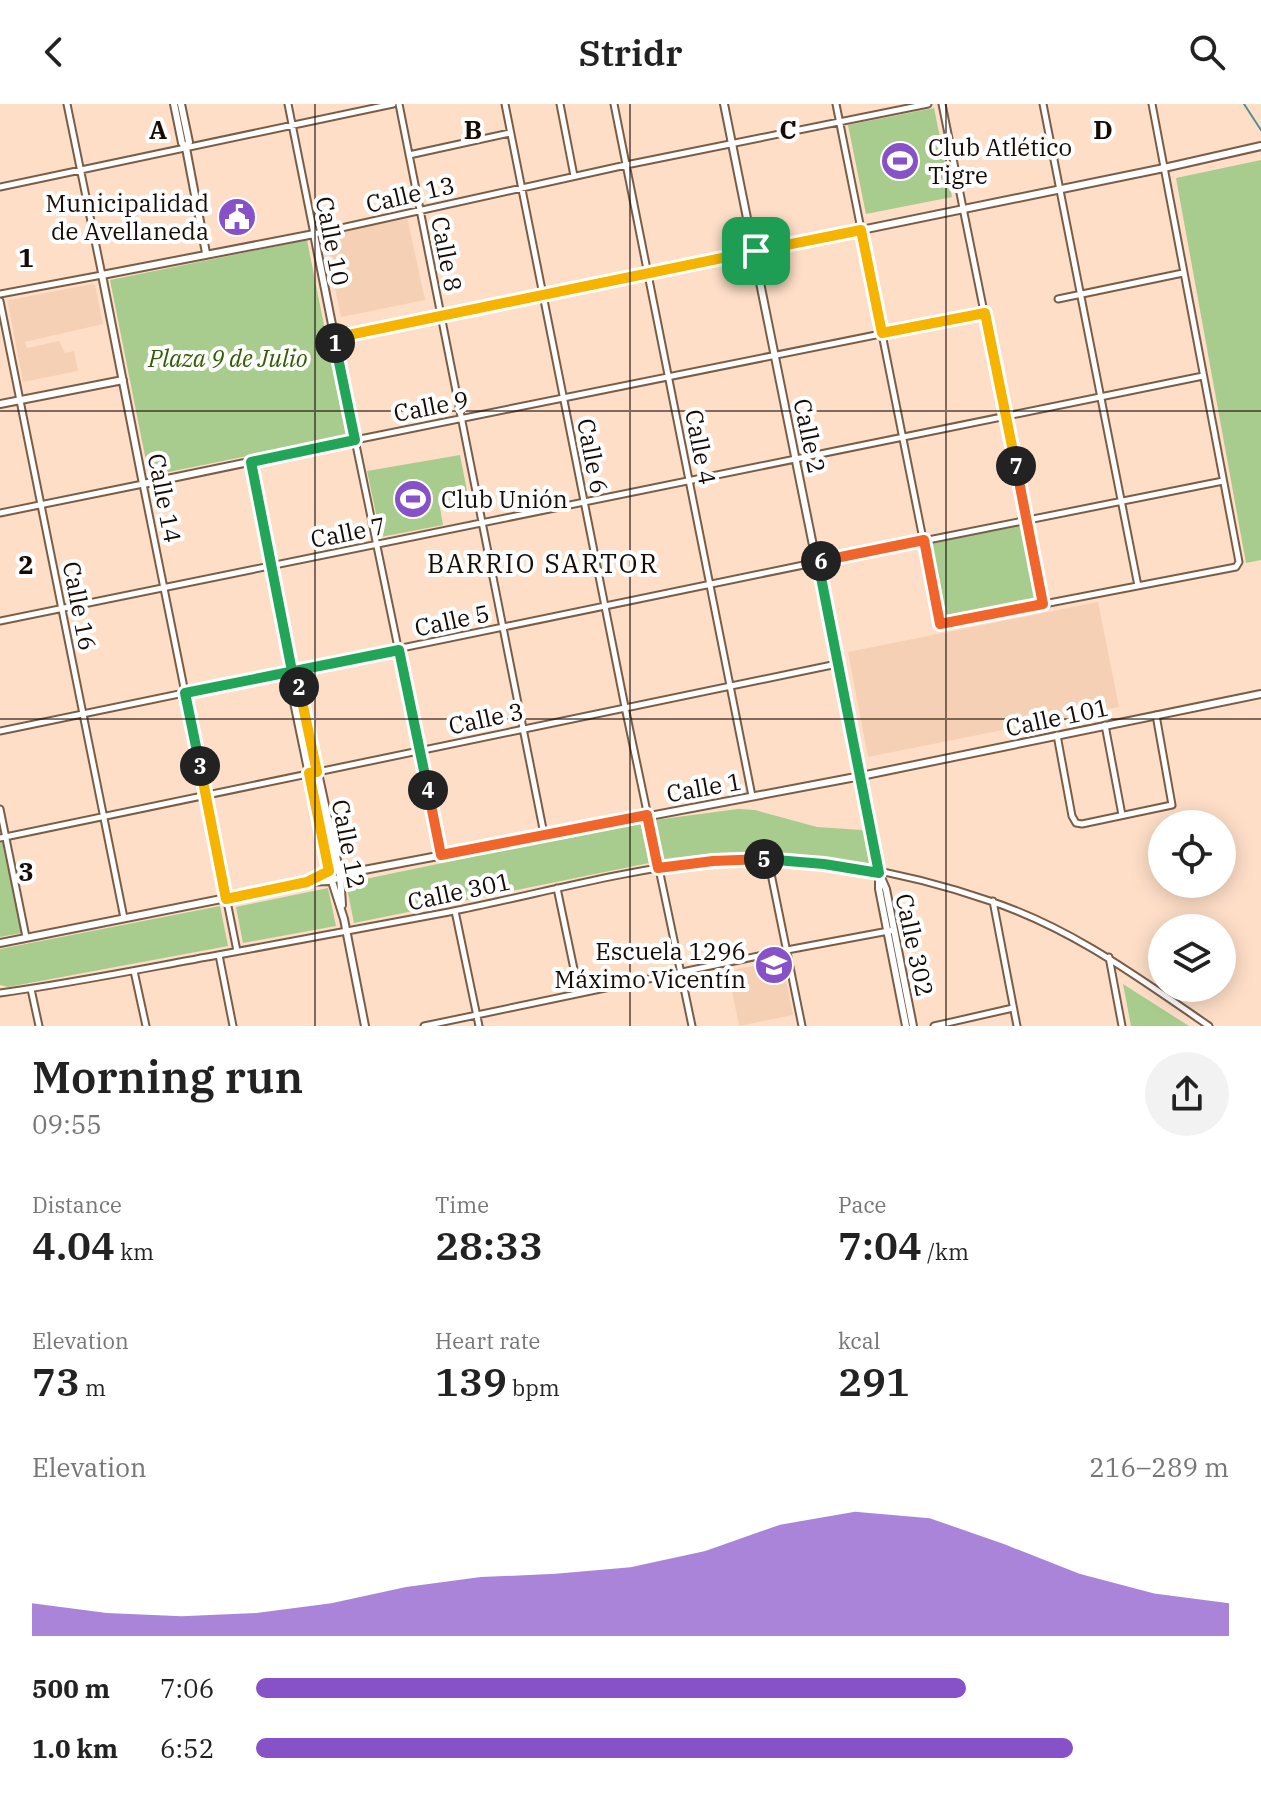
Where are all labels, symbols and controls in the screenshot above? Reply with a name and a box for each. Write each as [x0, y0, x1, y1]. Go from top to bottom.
text: Stridr [578, 29, 683, 76]
icon: back [32, 30, 76, 74]
icon: search [1185, 30, 1229, 74]
text: A [149, 112, 167, 146]
text: B [464, 112, 482, 146]
text: C [779, 112, 797, 146]
text: D [1093, 112, 1113, 146]
place label: Club Atlético Tigre [928, 131, 1072, 191]
sports icon: Club Atlético Tigre [879, 140, 921, 182]
street label: Calle 13 [363, 168, 457, 220]
place label: Municipalidad de Avellaneda [45, 187, 209, 247]
street label: Calle 10 [309, 194, 357, 288]
public building icon: Municipalidad de Avellaneda [216, 196, 258, 238]
street label: Calle 8 [424, 214, 470, 294]
pin [722, 217, 790, 285]
icon: arrive [734, 229, 778, 273]
text: 1 [18, 240, 34, 274]
pin: 1 [315, 323, 355, 363]
text: 1 [328, 328, 342, 357]
park label: Plaza 9 de Julio [147, 342, 308, 374]
street label: Calle 9 [391, 383, 471, 429]
street label: Calle 2 [786, 396, 834, 476]
street label: Calle 4 [678, 407, 724, 487]
street label: Calle 6 [570, 416, 616, 496]
pin: 7 [996, 446, 1036, 486]
street label: Calle 14 [141, 451, 189, 545]
text: 7 [1009, 451, 1023, 480]
sports icon: Club Unión [392, 478, 434, 520]
place label: Club Unión [441, 483, 568, 515]
street label: Calle 7 [308, 509, 388, 555]
pin: 6 [801, 541, 841, 581]
district label: BARRIO SARTOR [427, 546, 659, 580]
text: 6 [814, 546, 828, 575]
text: 2 [18, 547, 34, 581]
street label: Calle 16 [56, 559, 104, 653]
street label: Calle 5 [412, 596, 492, 644]
pin: 2 [279, 667, 319, 707]
text: 2 [292, 672, 306, 701]
street label: Calle 101 [1003, 690, 1111, 744]
street label: Calle 3 [446, 694, 526, 742]
pin: 3 [180, 746, 220, 786]
text: 3 [193, 751, 207, 780]
street label: Calle 1 [664, 765, 744, 809]
pin: 4 [408, 770, 448, 810]
text: 4 [421, 775, 435, 804]
street label: Calle 12 [325, 797, 373, 891]
map controls [1148, 810, 1236, 1002]
button: locate [1148, 810, 1236, 898]
pin: 5 [744, 839, 784, 879]
text: 5 [757, 844, 771, 873]
text: 3 [18, 854, 34, 888]
street label: Calle 301 [405, 864, 513, 918]
street label: Calle 302 [888, 891, 942, 999]
button: layers [1148, 914, 1236, 1002]
place label: Escuela 1296 Máximo Vicentín [554, 935, 746, 995]
school or university icon: Escuela 1296 Máximo Vicentín [753, 944, 795, 986]
text: Morning run [32, 1048, 303, 1105]
button: share [1145, 1052, 1229, 1136]
text: 09:55 [32, 1107, 102, 1141]
text: Distance [32, 1190, 122, 1219]
text: Time [435, 1190, 489, 1219]
text: Pace [838, 1190, 886, 1219]
text: 4.04 [32, 1219, 115, 1271]
text: 28:33 [435, 1219, 543, 1271]
text: 7:04 [838, 1219, 922, 1271]
text: km [115, 1237, 154, 1266]
text: /km [922, 1237, 969, 1266]
text: Elevation [32, 1326, 129, 1355]
text: Heart rate [435, 1326, 540, 1355]
text: kcal [838, 1326, 880, 1355]
text: 73 [32, 1355, 80, 1407]
text: 139 [435, 1355, 507, 1407]
text: 291 [838, 1355, 910, 1407]
text: m [80, 1373, 106, 1402]
text: bpm [507, 1373, 560, 1402]
text: Elevation [32, 1450, 147, 1484]
text: 216–289 m [1089, 1450, 1229, 1484]
text: 500 m [32, 1671, 110, 1705]
text: 7:06 [160, 1671, 214, 1705]
text: 1.0 km [32, 1731, 118, 1765]
text: 6:52 [160, 1731, 214, 1765]

